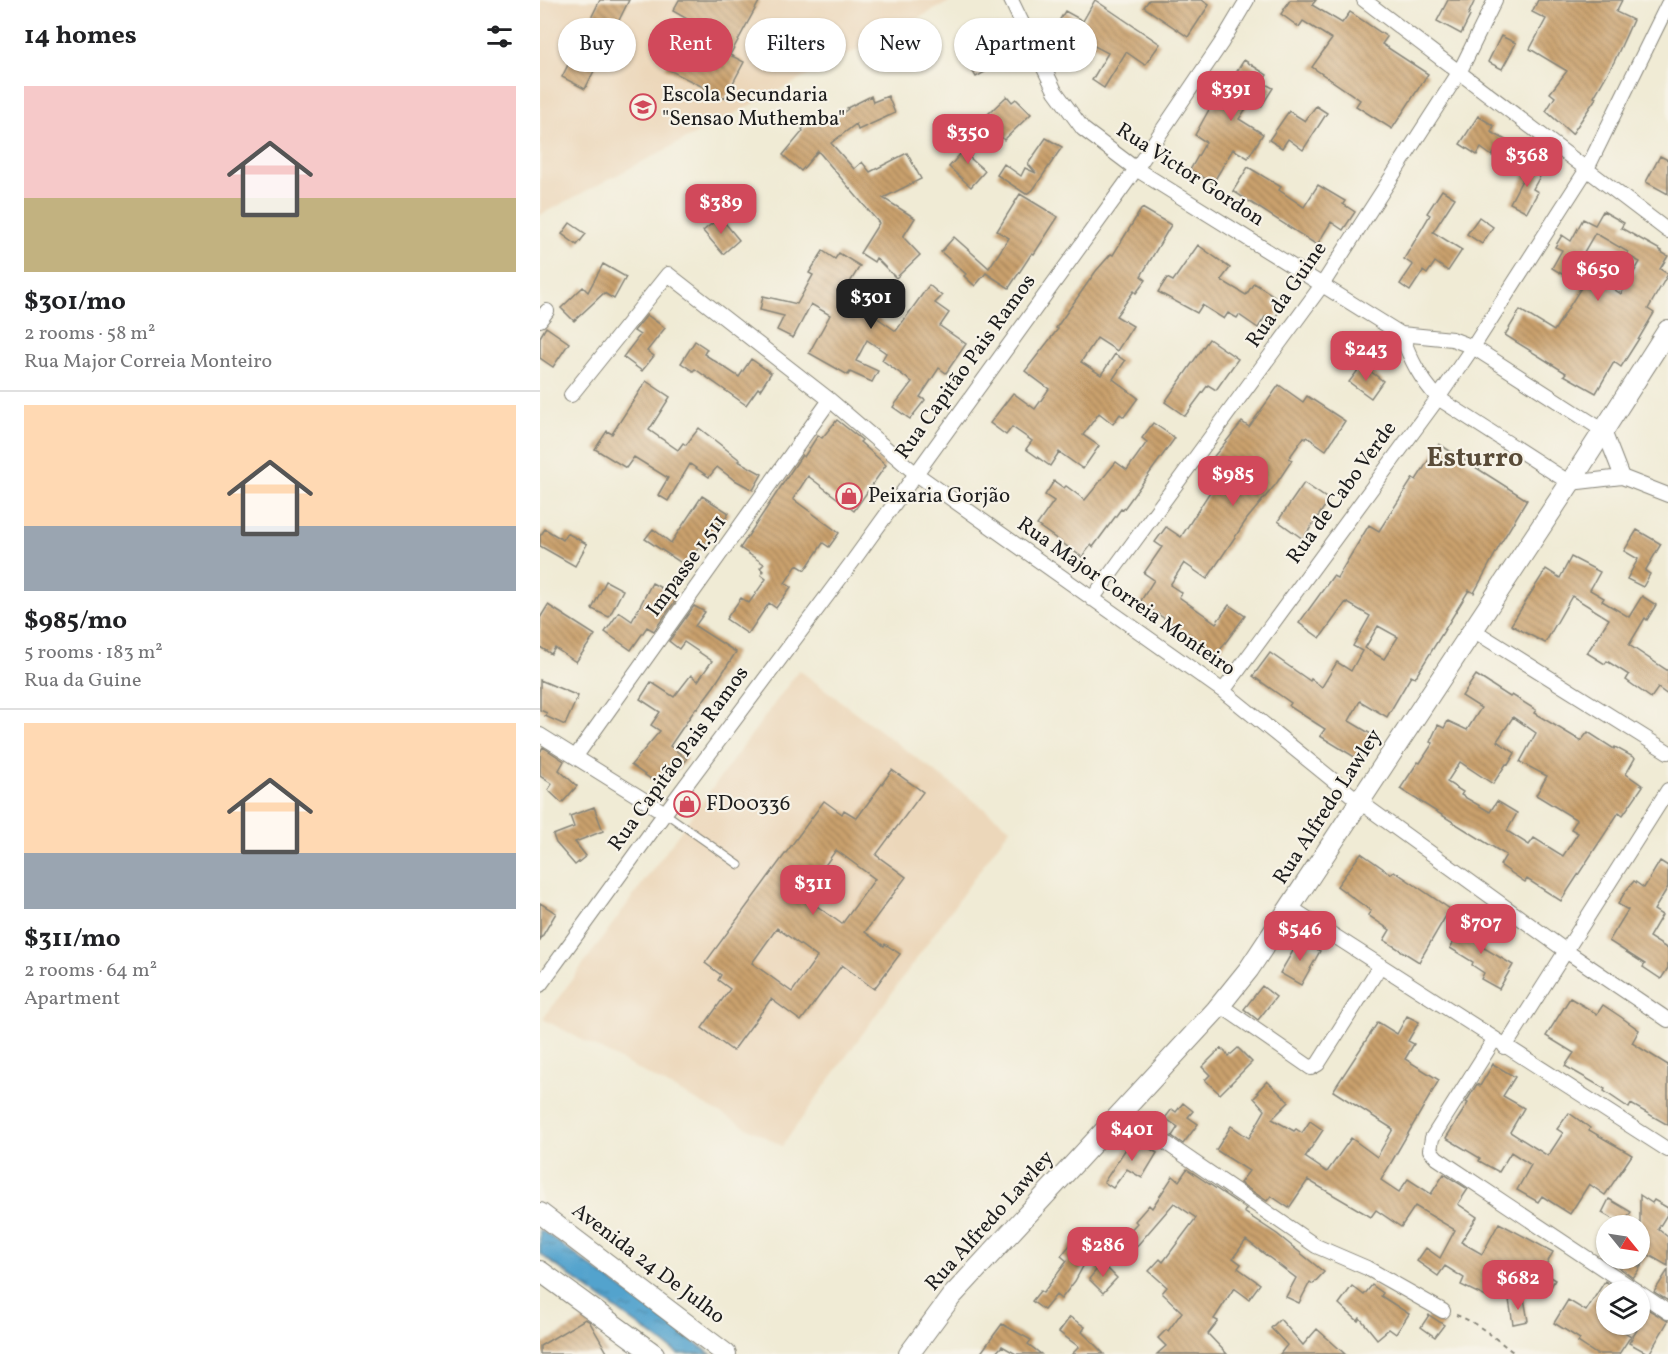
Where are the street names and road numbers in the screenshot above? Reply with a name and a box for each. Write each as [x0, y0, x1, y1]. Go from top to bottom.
street label: Rua Victor Gordon [1110, 116, 1270, 234]
street label: Rua da Guine [1240, 236, 1334, 354]
street label: Rua Capitão Pais Ramos [889, 269, 1043, 465]
street label: Rua de Cabo Verde [1280, 416, 1404, 570]
street label: Impasse 1.511 [640, 509, 734, 623]
street label: Rua Major Correia Monteiro [1011, 510, 1241, 684]
street label: Rua Capitão Pais Ramos [602, 661, 756, 857]
street label: Rua Alfredo Lawley [1267, 723, 1390, 891]
street label: Rua Alfredo Lawley [919, 1144, 1062, 1298]
street label: Avenida 24 De Julho [565, 1197, 731, 1331]

